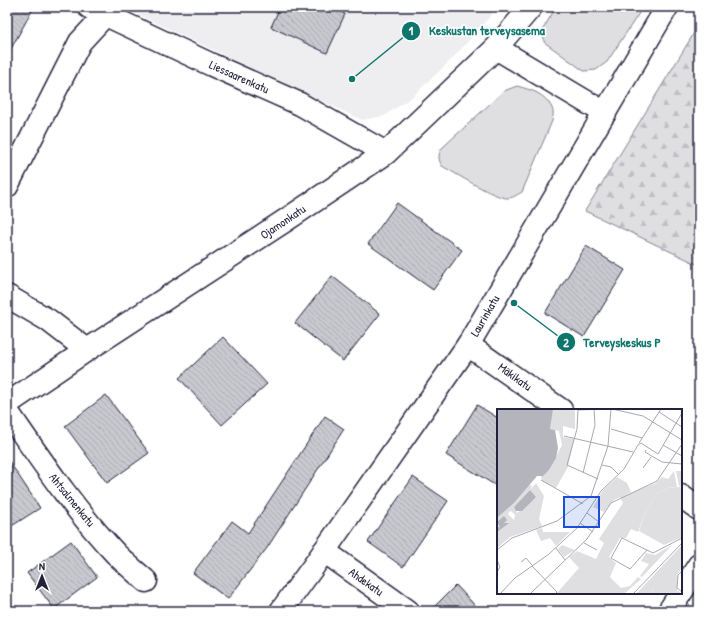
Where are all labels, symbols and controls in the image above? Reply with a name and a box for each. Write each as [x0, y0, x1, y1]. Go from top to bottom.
callout: Keskustan terveysasema [401, 18, 553, 43]
text: Keskustan terveysasema [429, 21, 546, 40]
text: 1 [409, 22, 414, 39]
street label: Liessaarenkatu [207, 56, 272, 97]
street label: Ojamonkatu [257, 200, 309, 243]
street label: Laurinkatu [466, 292, 503, 340]
callout: Terveyskeskus P [556, 330, 669, 355]
text: Terveyskeskus P [582, 333, 661, 352]
text: 2 [563, 334, 569, 351]
street label: Mäkikatu [495, 359, 536, 395]
inset map [497, 409, 682, 594]
street label: Ahtsalmenkatu [45, 469, 99, 530]
north arrow [22, 556, 62, 596]
text: N [39, 559, 45, 573]
street label: Ahdekatu [345, 563, 387, 600]

